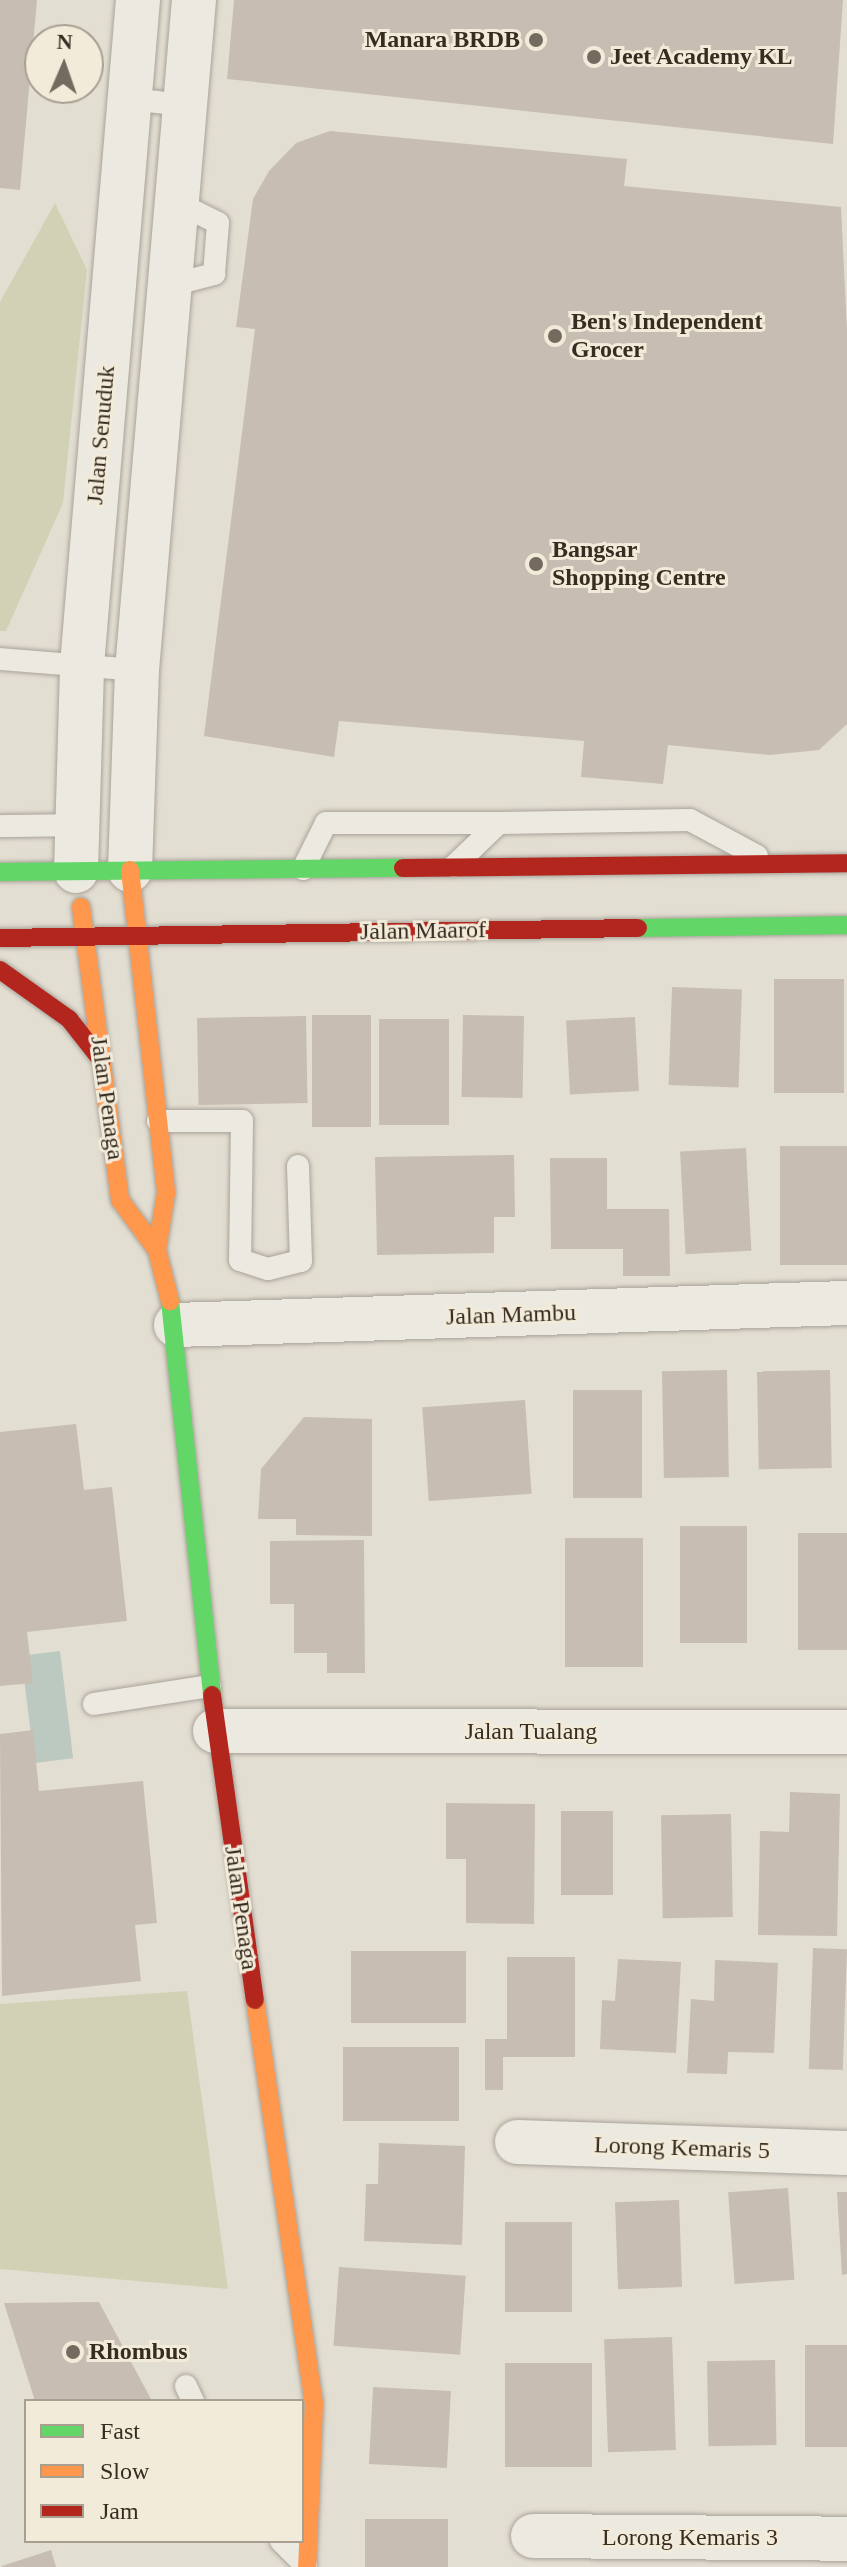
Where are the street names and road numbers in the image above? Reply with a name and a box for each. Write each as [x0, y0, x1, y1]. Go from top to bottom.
street label: Jalan Senuduk [81, 364, 121, 506]
street label: Jalan Maarof [360, 916, 486, 946]
street label: Jalan Penaga [84, 1034, 130, 1162]
street label: Jalan Mambu [446, 1298, 576, 1332]
street label: Jalan Tualang [464, 1718, 598, 1746]
street label: Jalan Penaga [218, 1844, 264, 1972]
street label: Lorong Kemaris 5 [594, 2131, 770, 2165]
street label: Lorong Kemaris 3 [602, 2524, 778, 2552]

